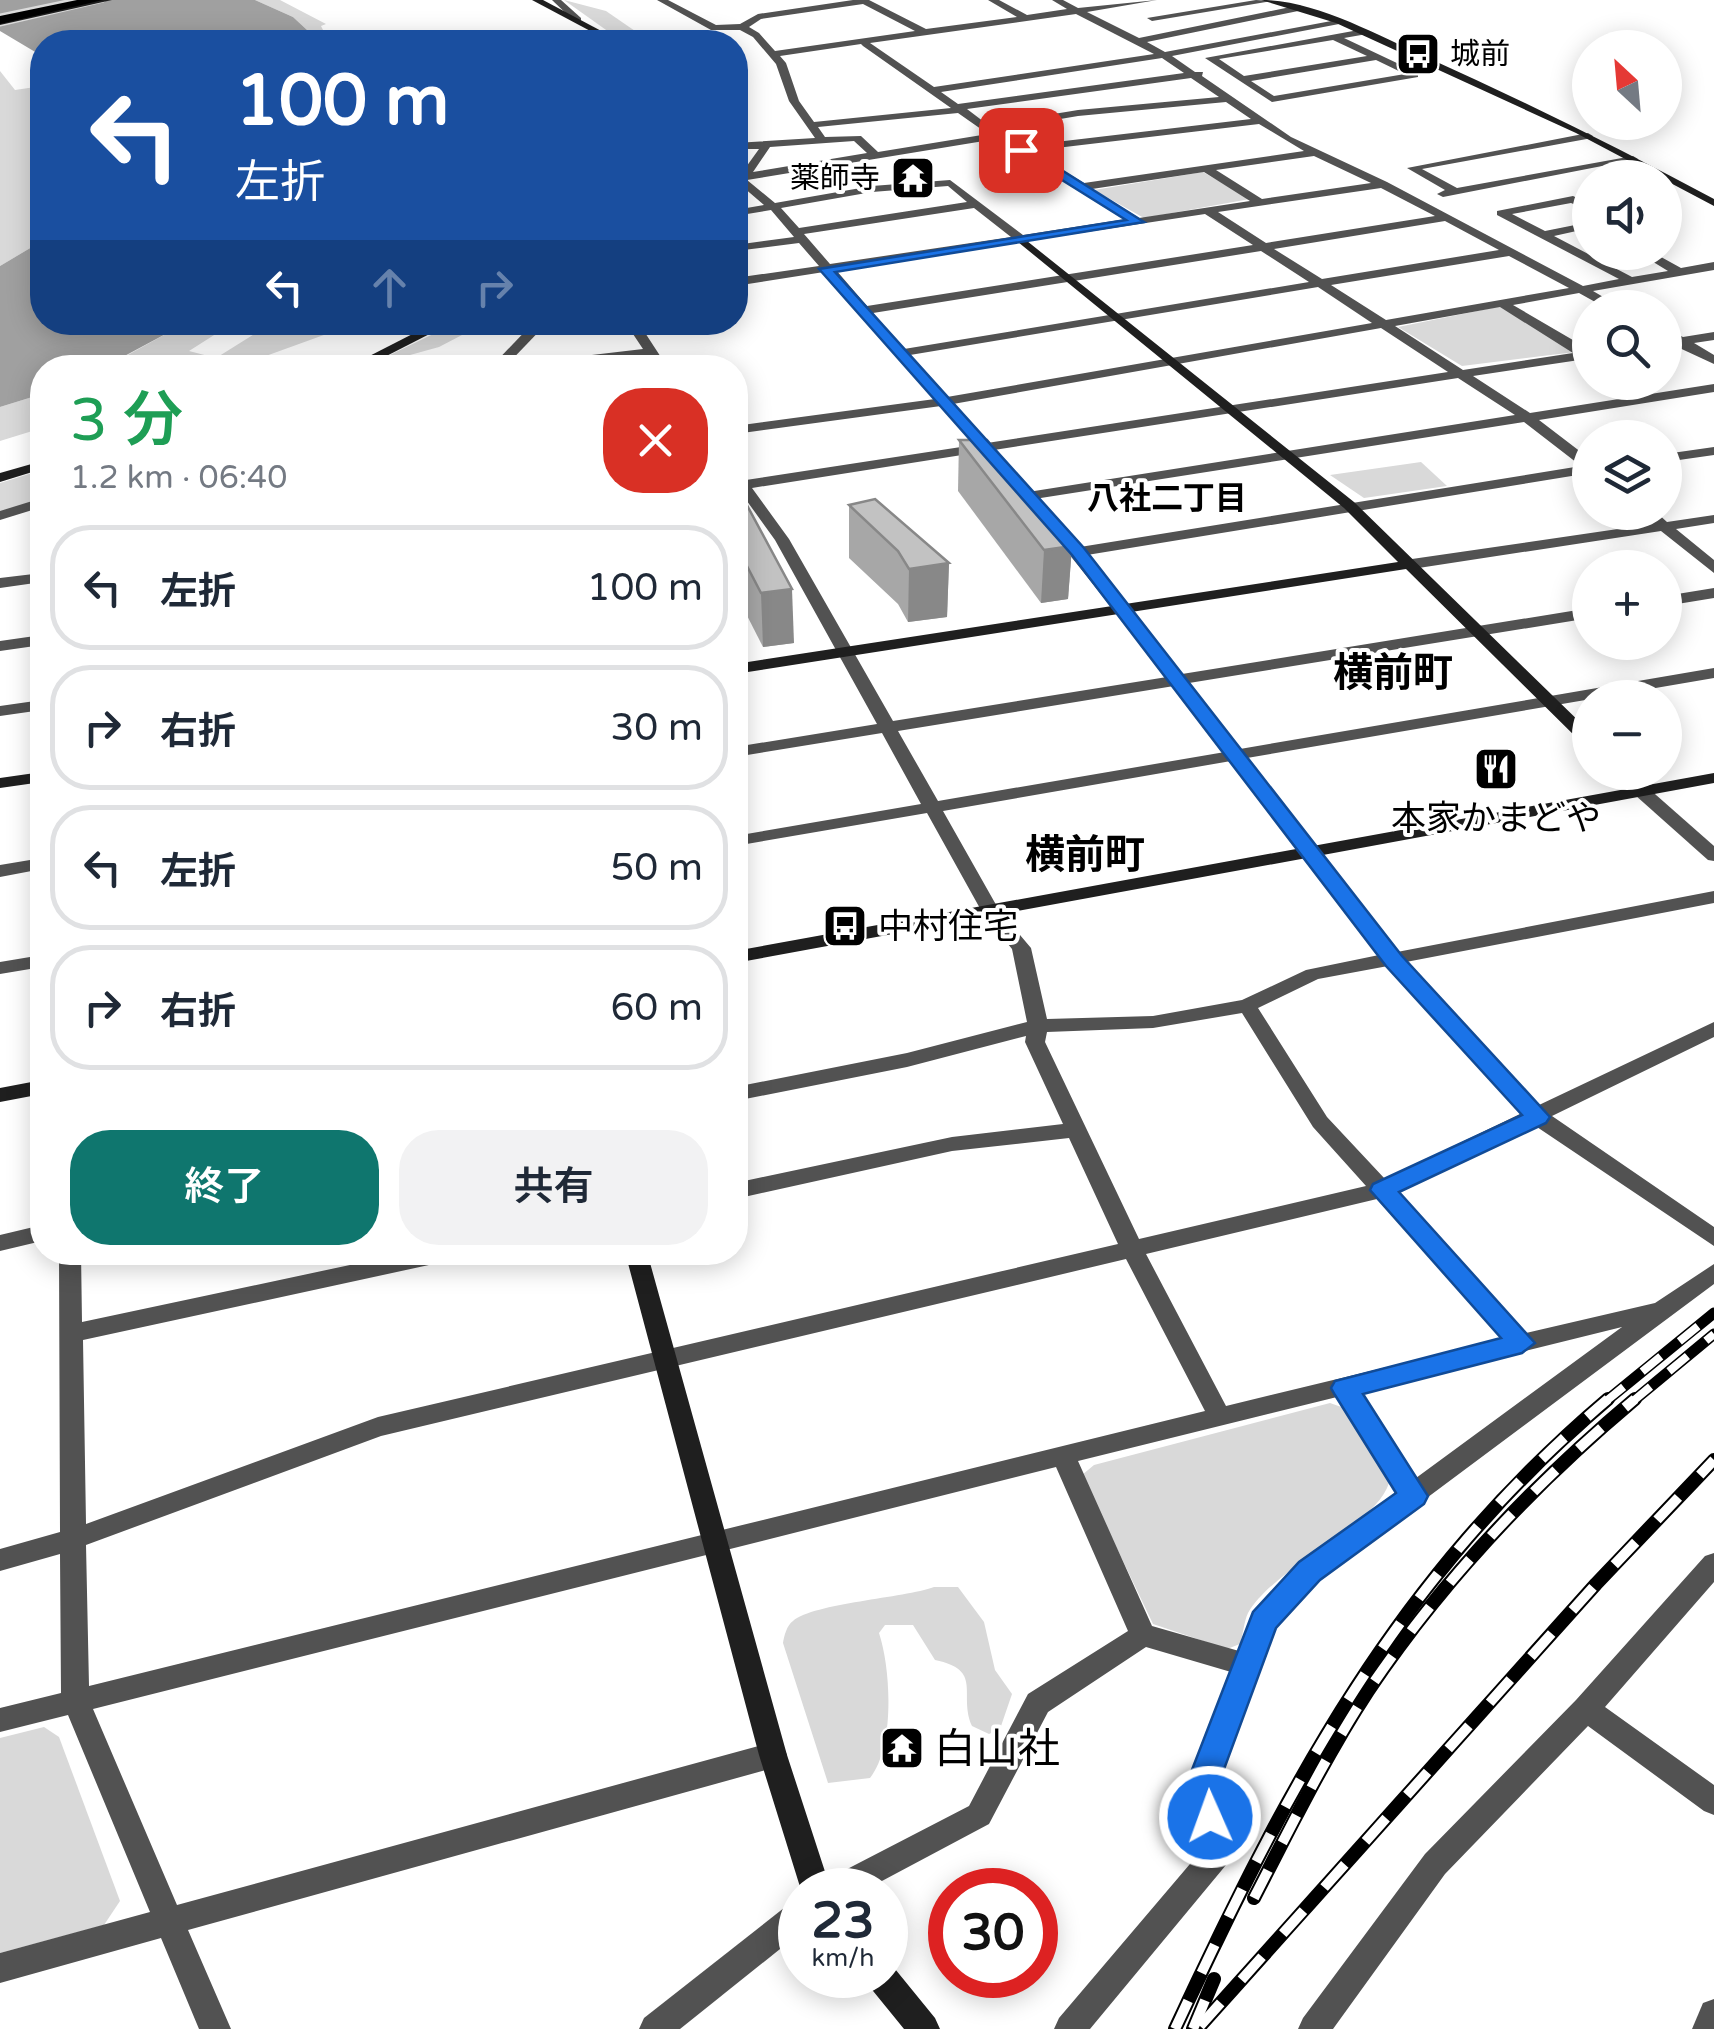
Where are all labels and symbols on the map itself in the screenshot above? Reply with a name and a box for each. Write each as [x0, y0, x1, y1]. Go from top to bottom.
north arrow [1572, 30, 1682, 140]
bus stop icon: 城前 [1395, 31, 1441, 77]
place label: 城前 [1450, 36, 1510, 73]
pin [979, 108, 1064, 193]
temple icon: 薬師寺 [890, 155, 936, 201]
place label: 薬師寺 [790, 160, 880, 197]
district label: 八社二丁目 [1087, 480, 1247, 518]
district label: 横前町 [1333, 649, 1453, 697]
restaurant icon: 本家かまどや [1473, 746, 1519, 792]
place label: 本家かまどや [1391, 798, 1601, 840]
district label: 横前町 [1025, 831, 1145, 879]
bus stop icon: 中村住宅 [822, 903, 868, 949]
place label: 中村住宅 [878, 906, 1018, 948]
place label: 白山社 [934, 1724, 1060, 1775]
temple icon: 白山社 [879, 1725, 925, 1771]
position arrow [1158, 1765, 1262, 1869]
speed limit sign: 30 [928, 1868, 1058, 1998]

